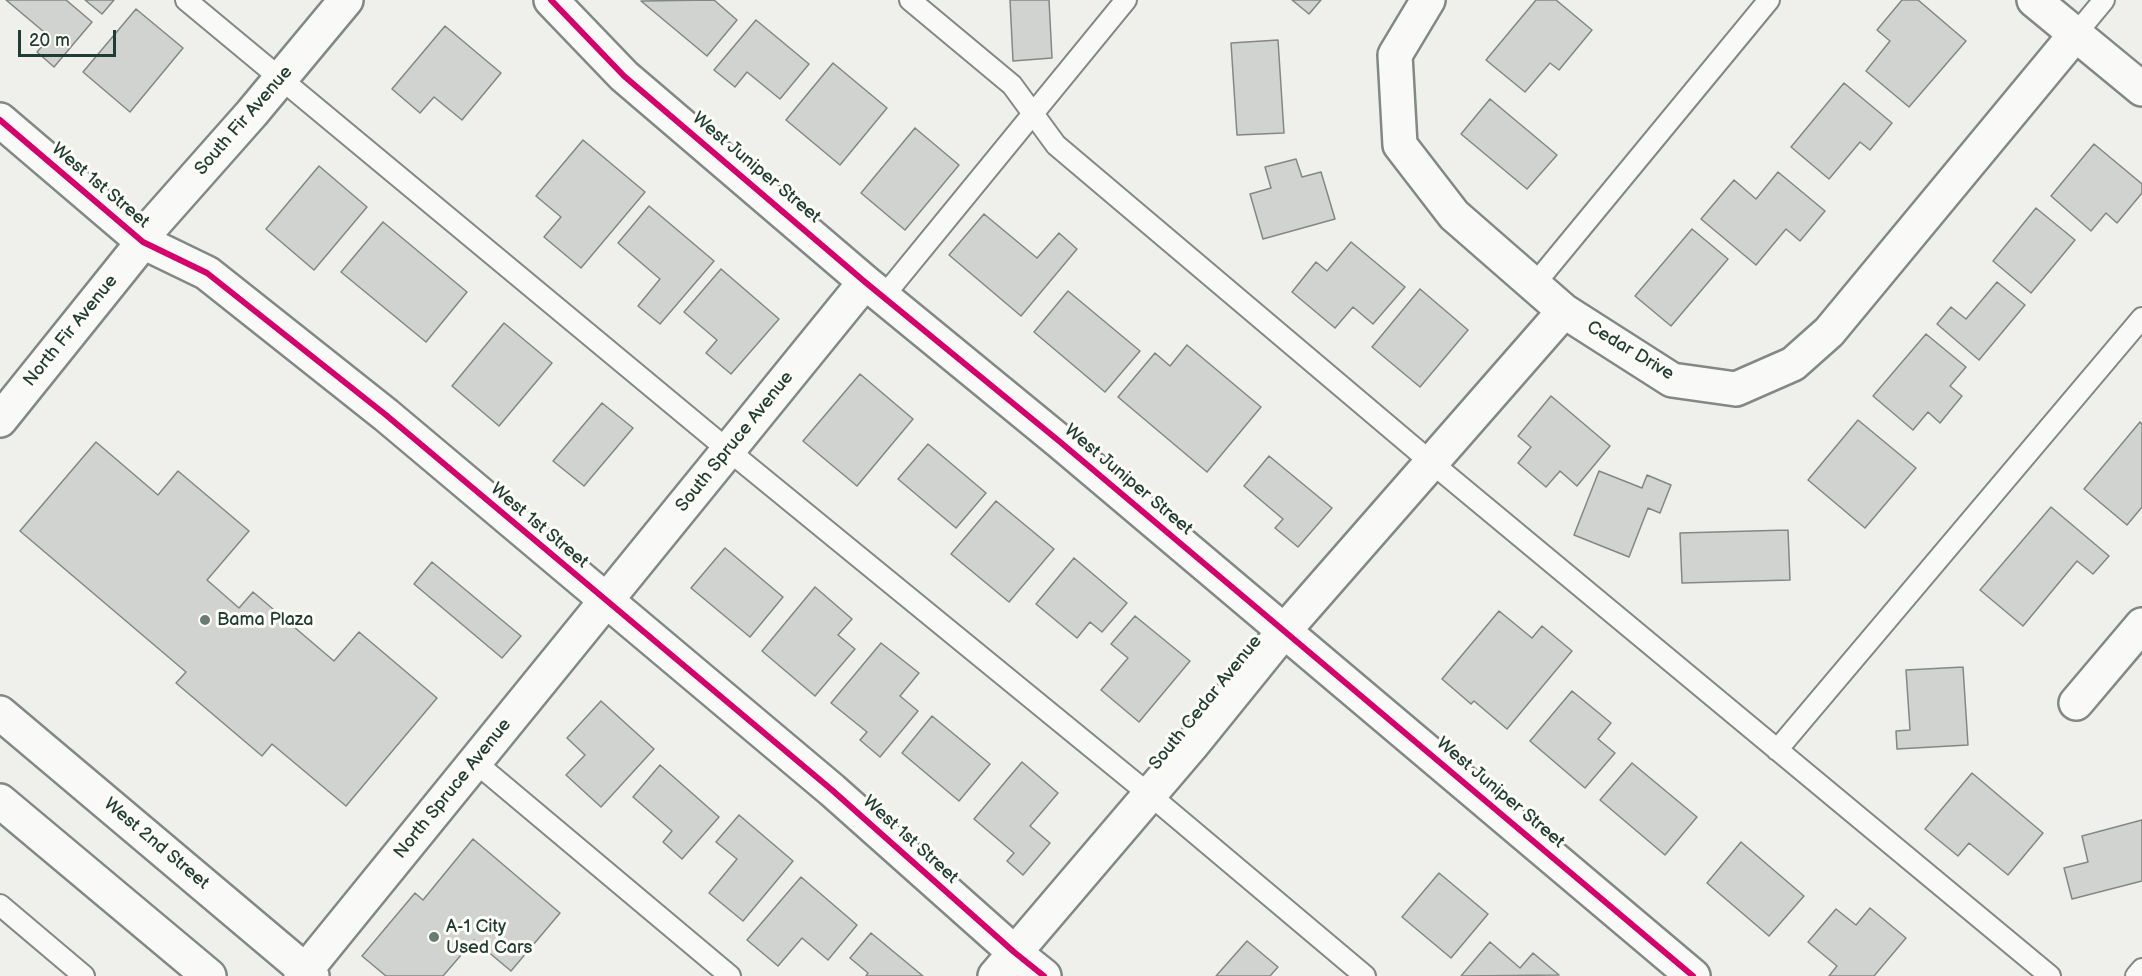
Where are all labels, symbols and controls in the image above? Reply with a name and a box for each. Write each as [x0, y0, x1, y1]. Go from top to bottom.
scale bar [21, 18, 118, 56]
text: 20 m [29, 30, 70, 51]
street label: South Fir Avenue [191, 62, 297, 180]
street label: West Juniper Street [687, 108, 825, 228]
street label: West 1st Street [47, 139, 153, 233]
street label: North Fir Avenue [19, 271, 123, 391]
street label: Cedar Drive [1583, 317, 1677, 385]
street label: South Spruce Avenue [672, 367, 798, 517]
street label: West Juniper Street [1059, 420, 1197, 540]
street label: West 1st Street [486, 479, 592, 573]
place label: Bama Plaza [217, 609, 313, 631]
marker: Bama Plaza [198, 613, 212, 627]
street label: South Cedar Avenue [1145, 631, 1267, 775]
street label: North Spruce Avenue [390, 715, 516, 863]
street label: West Juniper Street [1431, 733, 1569, 853]
street label: West 1st Street [858, 791, 962, 889]
street label: West 2nd Street [99, 794, 213, 894]
place label: A-1 City Used Cars [446, 916, 532, 958]
marker: A-1 City Used Cars [427, 930, 441, 944]

